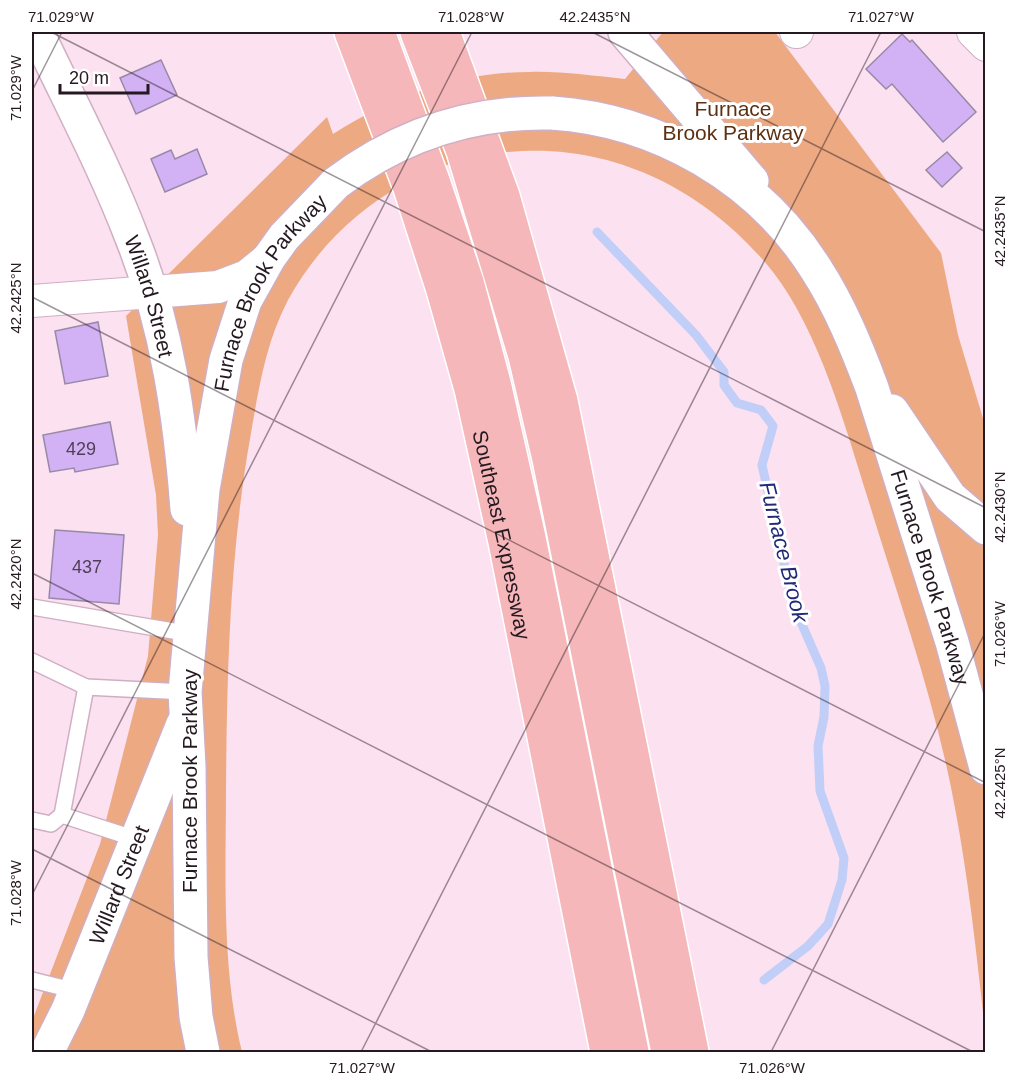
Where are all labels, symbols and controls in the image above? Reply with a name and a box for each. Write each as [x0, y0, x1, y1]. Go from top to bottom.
text: 71.029°W [28, 8, 95, 25]
text: 71.028°W [438, 8, 505, 25]
text: 42.2435°N [559, 8, 631, 25]
text: 71.027°W [848, 8, 915, 25]
text: 71.029°W [7, 54, 24, 121]
scale bar [60, 57, 148, 95]
text: 20 m [69, 68, 109, 88]
park label: Furnace Brook Parkway [662, 97, 804, 144]
street label: Furnace Brook Parkway [209, 189, 331, 393]
text: 42.2435°N [991, 195, 1008, 267]
street label: Willard Street [121, 232, 178, 359]
text: 42.2425°N [7, 262, 24, 334]
street label: Southeast Expressway [469, 428, 536, 642]
house number: 429 [66, 439, 96, 459]
street label: Furnace Brook Parkway [887, 467, 975, 688]
text: 42.2430°N [991, 471, 1008, 543]
water label: Furnace Brook [754, 479, 814, 626]
text: 42.2420°N [7, 538, 24, 610]
house number: 437 [72, 557, 102, 577]
text: 71.026°W [991, 600, 1008, 667]
street label: Furnace Brook Parkway [178, 668, 201, 893]
text: 42.2425°N [991, 747, 1008, 819]
street label: Willard Street [84, 822, 153, 948]
text: 71.028°W [7, 859, 24, 926]
text: 71.027°W [329, 1059, 396, 1076]
text: 71.026°W [739, 1059, 806, 1076]

